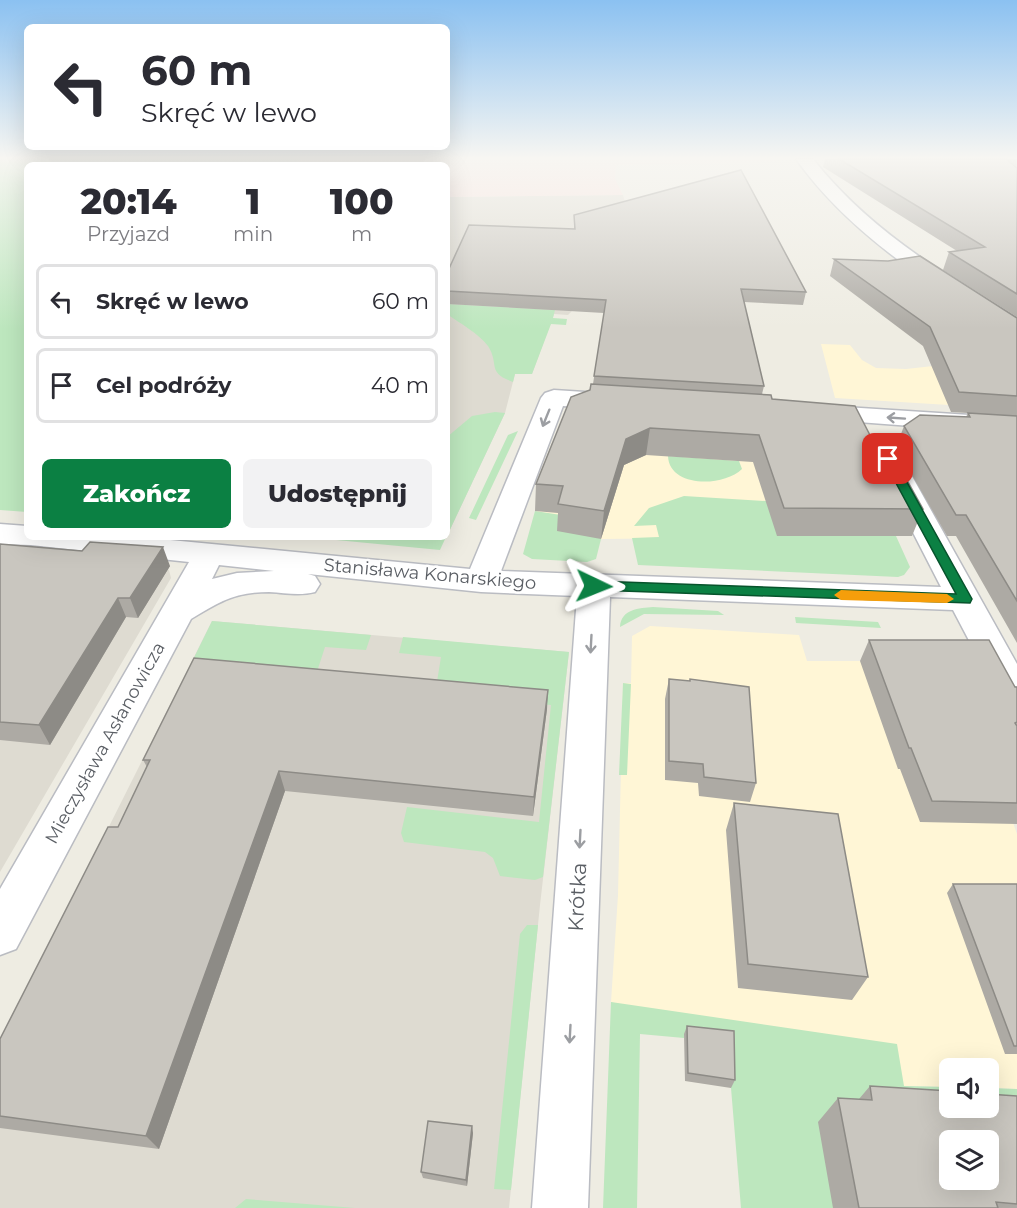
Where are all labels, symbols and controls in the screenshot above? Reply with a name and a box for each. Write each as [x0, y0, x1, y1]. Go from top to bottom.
text: 60 m [141, 44, 252, 96]
icon: left [42, 48, 120, 126]
text: Skręć w lewo [141, 96, 317, 129]
text: 20:14 [80, 179, 177, 223]
text: 1 [246, 179, 260, 223]
text: 100 [330, 179, 394, 223]
text: Przyjazd [87, 222, 170, 246]
text: min [233, 222, 273, 246]
text: m [351, 222, 372, 246]
icon: left [45, 285, 78, 318]
text: Skręć w lewo [96, 288, 249, 315]
text: 60 m [372, 288, 429, 315]
icon: arrive [45, 369, 78, 402]
text: Cel podróży [96, 372, 232, 399]
text: 40 m [371, 372, 429, 399]
one-way arrow [540, 408, 551, 426]
one-way arrow [886, 412, 906, 423]
pin [862, 433, 913, 484]
icon: arrive [871, 442, 904, 475]
button: Zakończ [42, 459, 231, 528]
button: Udostępnij [243, 459, 432, 528]
street label: Stanisława Konarskiego [323, 554, 537, 594]
position arrow [562, 554, 626, 618]
one-way arrow [585, 634, 596, 654]
street label: Mieczysława Asłanowicza [40, 638, 170, 848]
one-way arrow [575, 829, 586, 849]
street label: Krótka [563, 862, 591, 932]
one-way arrow [564, 1023, 575, 1043]
map controls [939, 1058, 999, 1190]
button: sound [939, 1058, 999, 1118]
button: layers [939, 1130, 999, 1190]

